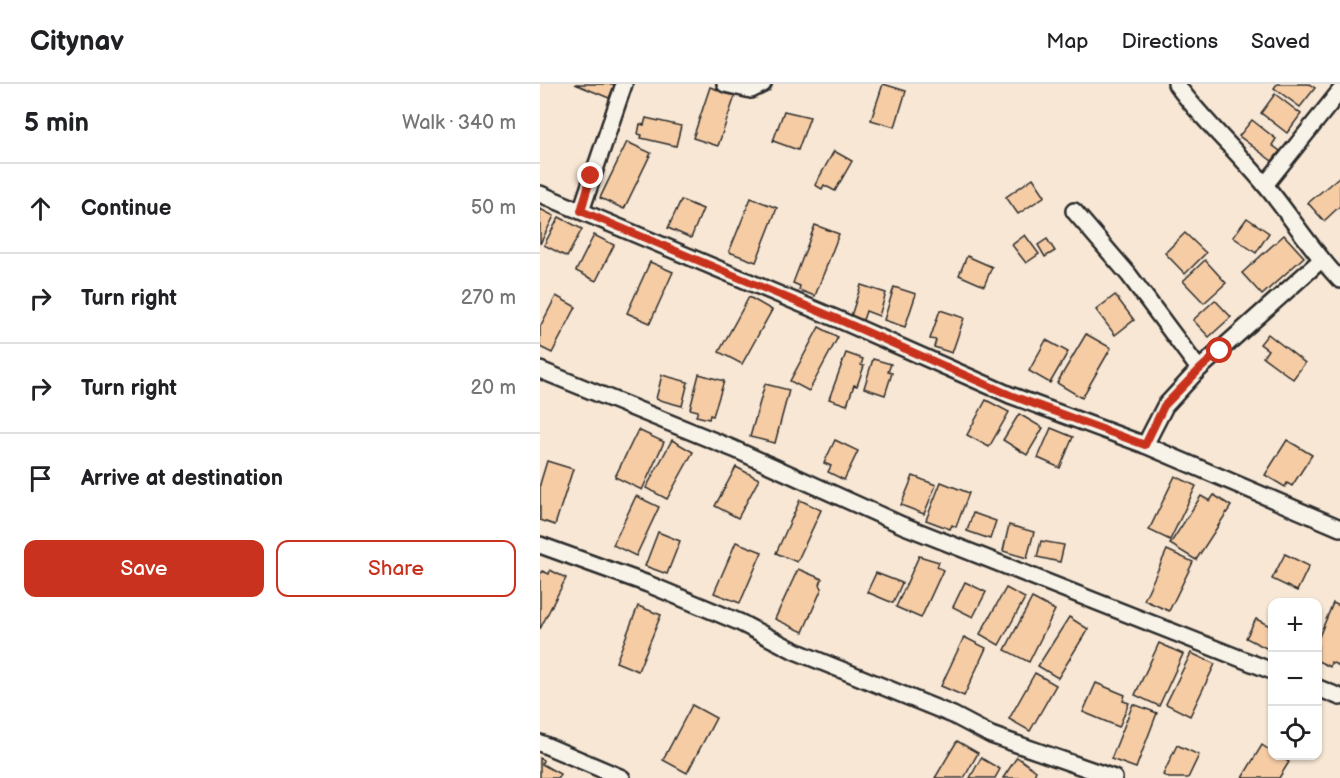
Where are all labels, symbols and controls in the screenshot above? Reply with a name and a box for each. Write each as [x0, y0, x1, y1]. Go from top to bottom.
text: Citynav [30, 25, 124, 58]
text: Map [1046, 29, 1089, 54]
text: Directions [1122, 29, 1218, 54]
text: Saved [1251, 29, 1310, 54]
text: 5 min [24, 108, 89, 139]
text: Walk · 340 m [402, 111, 516, 135]
route end [577, 162, 603, 188]
icon: ahead [24, 192, 57, 225]
text: Continue [81, 195, 171, 222]
text: 50 m [471, 196, 516, 220]
icon: right [24, 282, 57, 315]
text: Turn right [81, 285, 177, 312]
text: 270 m [461, 286, 516, 310]
route start [1206, 337, 1232, 363]
icon: right [24, 372, 57, 405]
text: Turn right [81, 375, 177, 402]
text: 20 m [471, 376, 516, 400]
icon: arrive [24, 462, 57, 495]
text: Arrive at destination [81, 465, 283, 492]
button: Save [24, 540, 264, 597]
button: Share [276, 540, 516, 597]
map controls [1268, 598, 1322, 760]
button: + [1268, 598, 1322, 652]
button: − [1268, 652, 1322, 706]
button: locate [1268, 706, 1322, 760]

